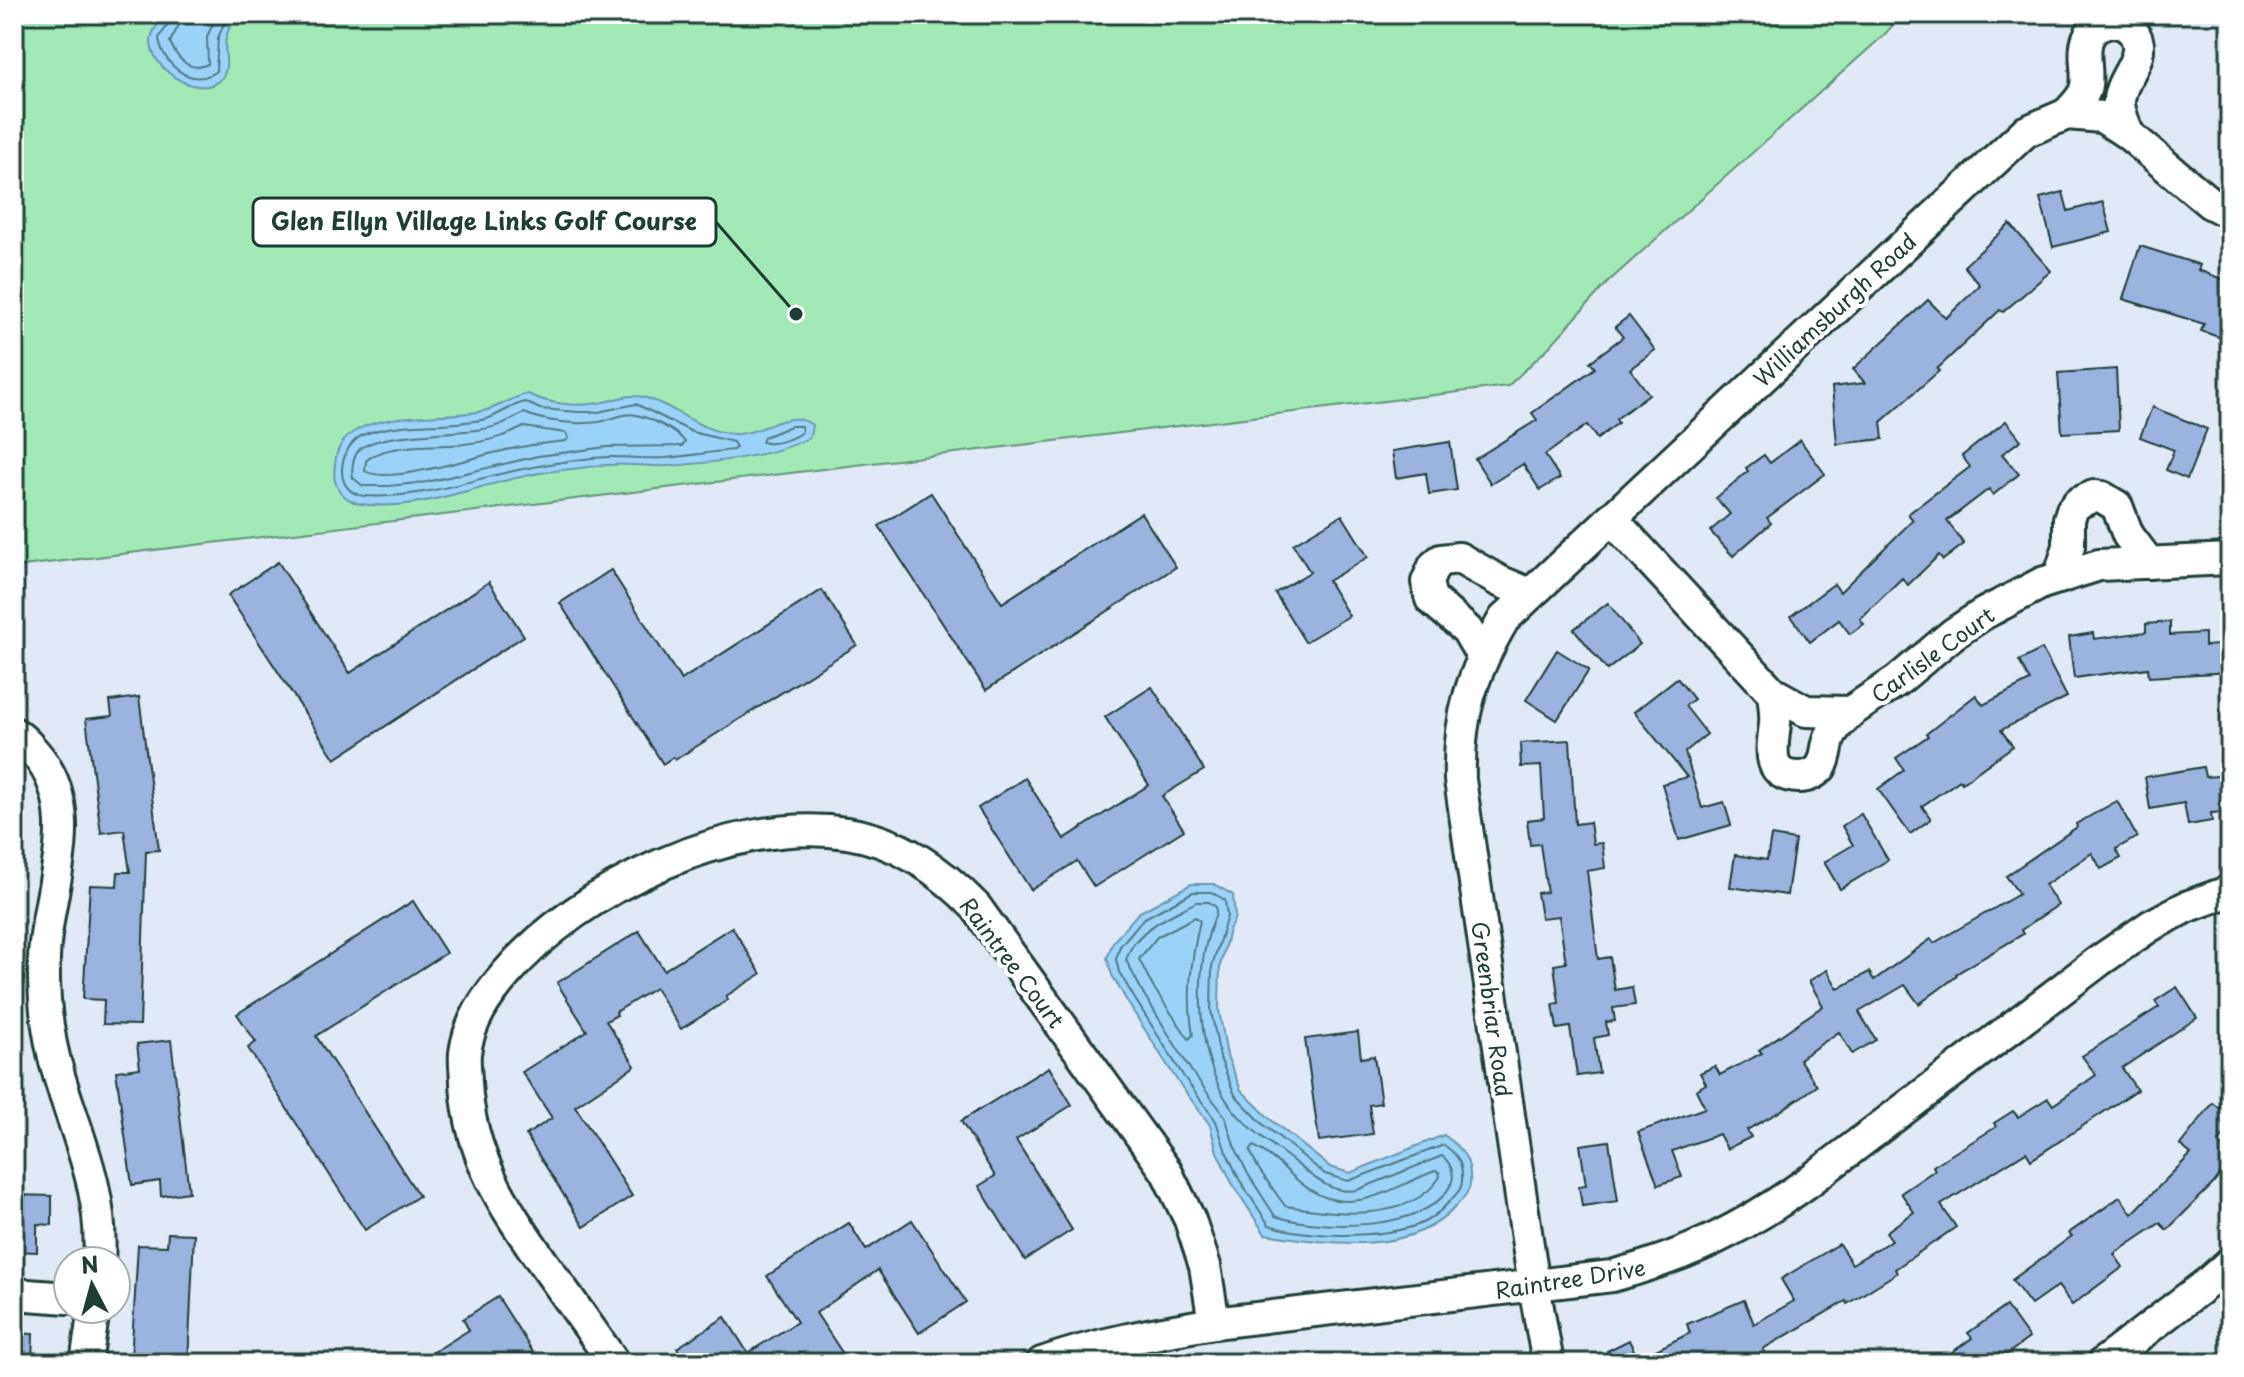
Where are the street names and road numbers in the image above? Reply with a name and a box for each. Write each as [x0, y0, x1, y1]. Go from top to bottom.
street label: Williamsburgh Road [1745, 224, 1923, 394]
street label: Carlisle Court [1863, 598, 2001, 710]
street label: Raintree Court [953, 890, 1073, 1034]
street label: Greenbriar Road [1464, 919, 1522, 1099]
street label: Raintree Drive [1492, 1250, 1648, 1306]

